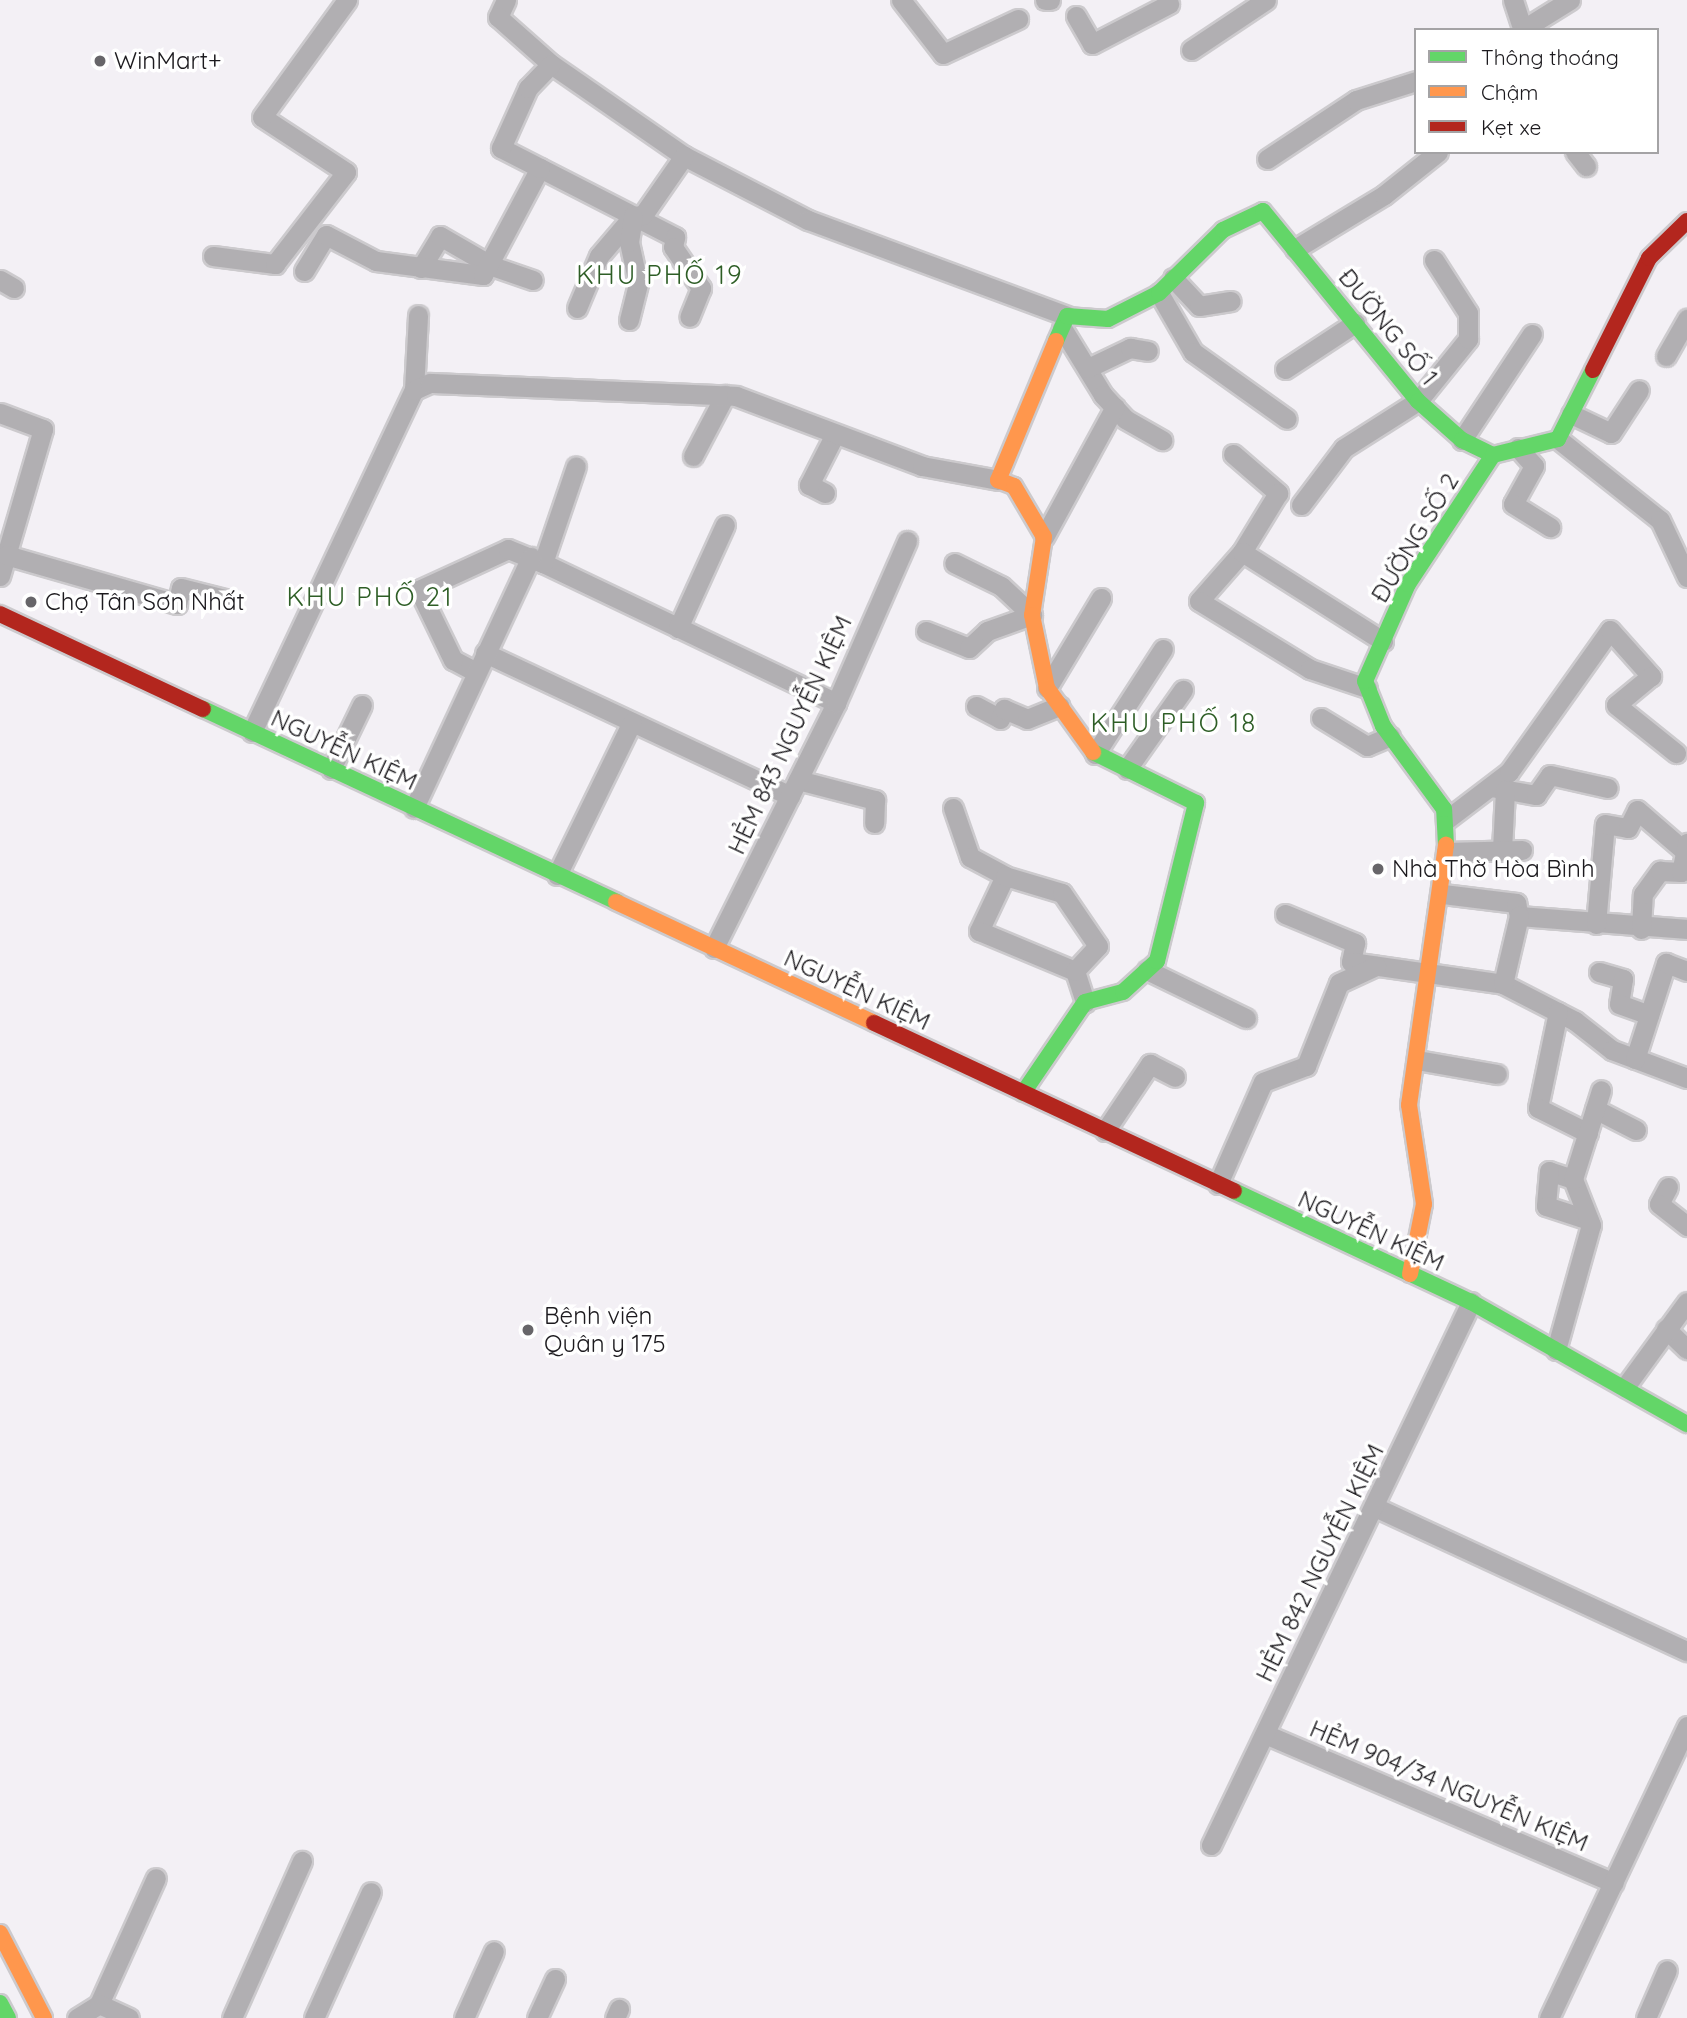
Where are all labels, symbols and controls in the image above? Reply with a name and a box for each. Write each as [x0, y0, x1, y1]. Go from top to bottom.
legend [1414, 28, 1659, 154]
text: Thông thoáng [1481, 44, 1619, 70]
place label: WinMart+ [114, 47, 221, 75]
marker: WinMart+ [92, 53, 108, 69]
text: Chậm [1481, 79, 1539, 105]
text: Kẹt xe [1481, 114, 1541, 140]
district label: KHU PHỐ 19 [578, 259, 742, 291]
street label: ĐƯỜNG SỐ 1 [1333, 263, 1443, 391]
street label: ĐƯỜNG SỐ 2 [1365, 468, 1465, 608]
district label: KHU PHỐ 21 [288, 581, 452, 613]
place label: Chợ Tân Sơn Nhất [45, 588, 245, 616]
marker: Chợ Tân Sơn Nhất [23, 594, 39, 610]
street label: HẺM 843 NGUYỄN KIỆM [722, 611, 858, 859]
street label: NGUYỄN KIỆM [266, 704, 422, 796]
district label: KHU PHỐ 18 [1092, 707, 1256, 739]
place label: Nhà Thờ Hòa Bình [1392, 855, 1595, 883]
marker: Nhà Thờ Hòa Bình [1370, 861, 1386, 877]
street label: NGUYỄN KIỆM [779, 944, 935, 1036]
street label: NGUYỄN KIỆM [1293, 1185, 1449, 1277]
place label: Bệnh viện Quân y 175 [544, 1302, 666, 1358]
marker: Bệnh viện Quân y 175 [518, 1320, 538, 1340]
street label: HẺM 842 NGUYỄN KIỆM [1250, 1440, 1390, 1686]
street label: HẺM 904/34 NGUYỄN KIỆM [1305, 1714, 1593, 1858]

